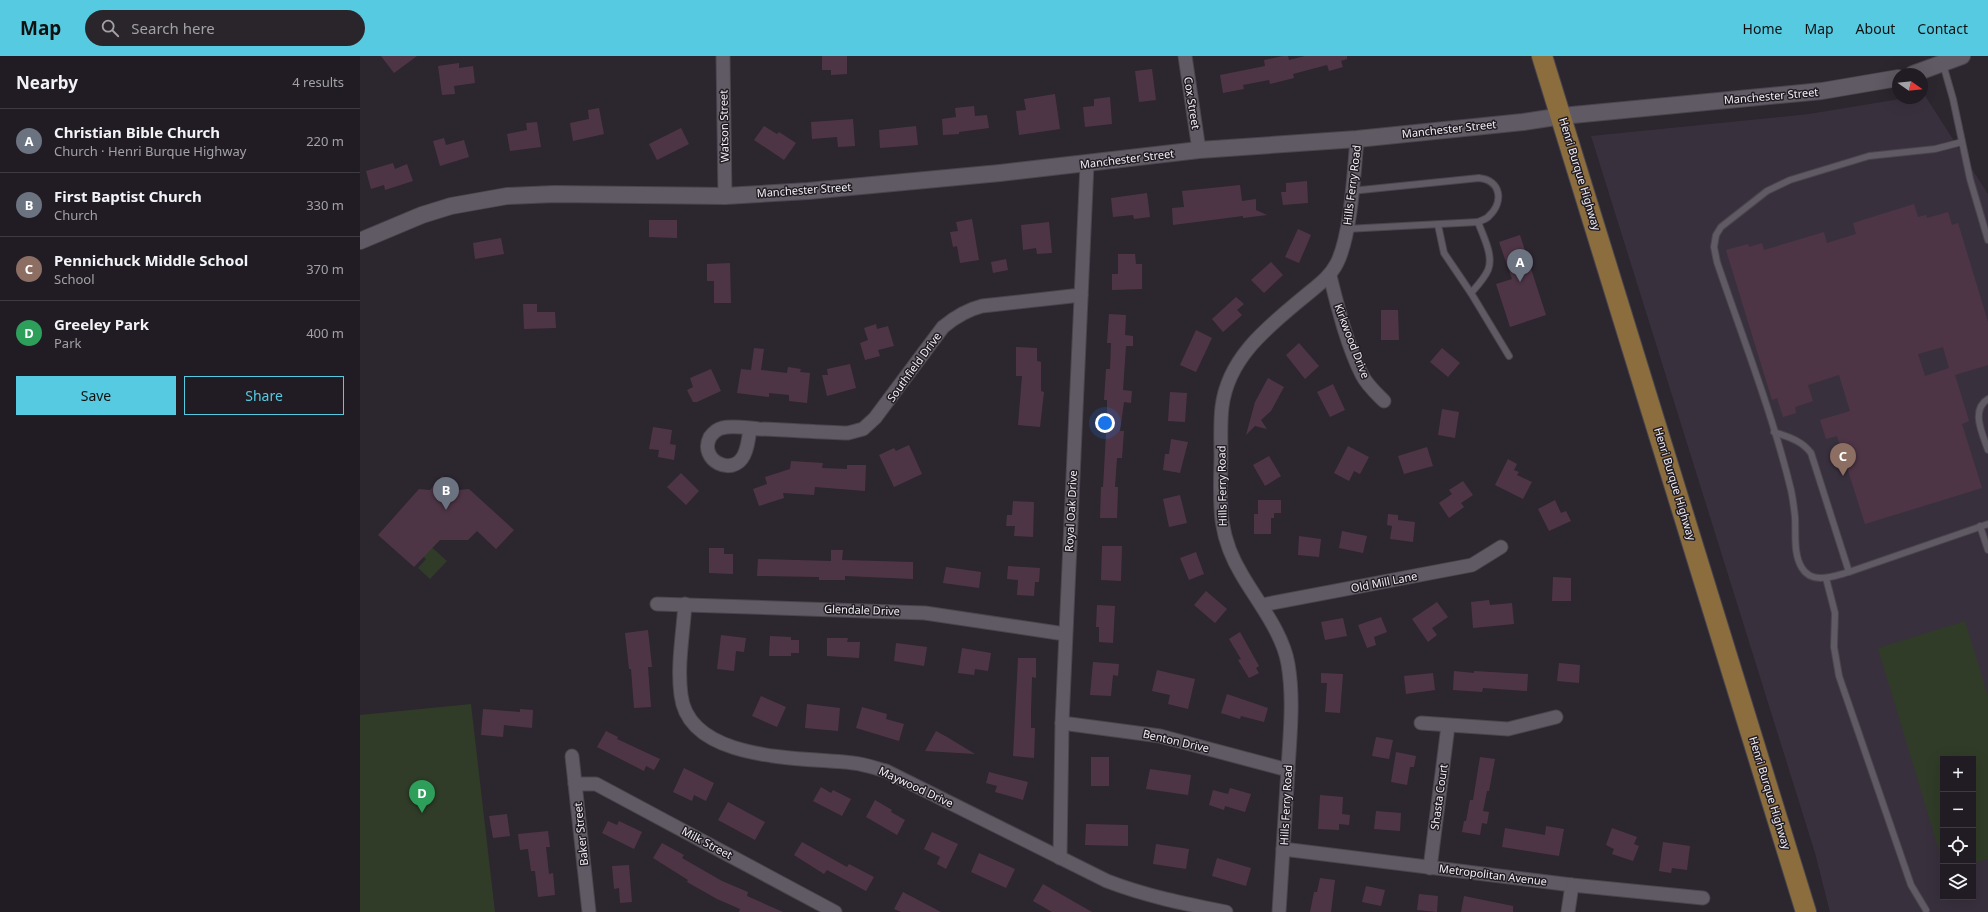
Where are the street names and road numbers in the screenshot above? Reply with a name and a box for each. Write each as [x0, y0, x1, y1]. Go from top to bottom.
street label: Cox Street [1181, 76, 1204, 130]
street label: Manchester Street [1723, 84, 1819, 107]
street label: Watson Street [715, 90, 732, 162]
street label: Manchester Street [1401, 116, 1497, 141]
street label: Henri Burque Highway [1556, 116, 1605, 232]
street label: Hills Ferry Road [1339, 144, 1364, 226]
street label: Manchester Street [1079, 145, 1175, 172]
street label: Manchester Street [756, 179, 852, 200]
street label: Kirkwood Drive [1331, 301, 1374, 380]
street label: Southfield Drive [883, 329, 944, 405]
street label: Henri Burque Highway [1651, 426, 1700, 542]
street label: Hills Ferry Road [1213, 446, 1230, 526]
street label: Royal Oak Drive [1061, 470, 1080, 552]
street label: Old Mill Lane [1349, 568, 1418, 595]
street label: Glendale Drive [824, 601, 900, 618]
street label: Benton Drive [1141, 726, 1211, 755]
street label: Henri Burque Highway [1746, 735, 1795, 851]
street label: Maywood Drive [877, 763, 956, 810]
street label: Shasta Court [1426, 763, 1451, 831]
street label: Hills Ferry Road [1276, 764, 1295, 846]
street label: Baker Street [570, 802, 591, 866]
street label: Milk Street [679, 823, 735, 862]
street label: Metropolitan Avenue [1438, 860, 1548, 889]

